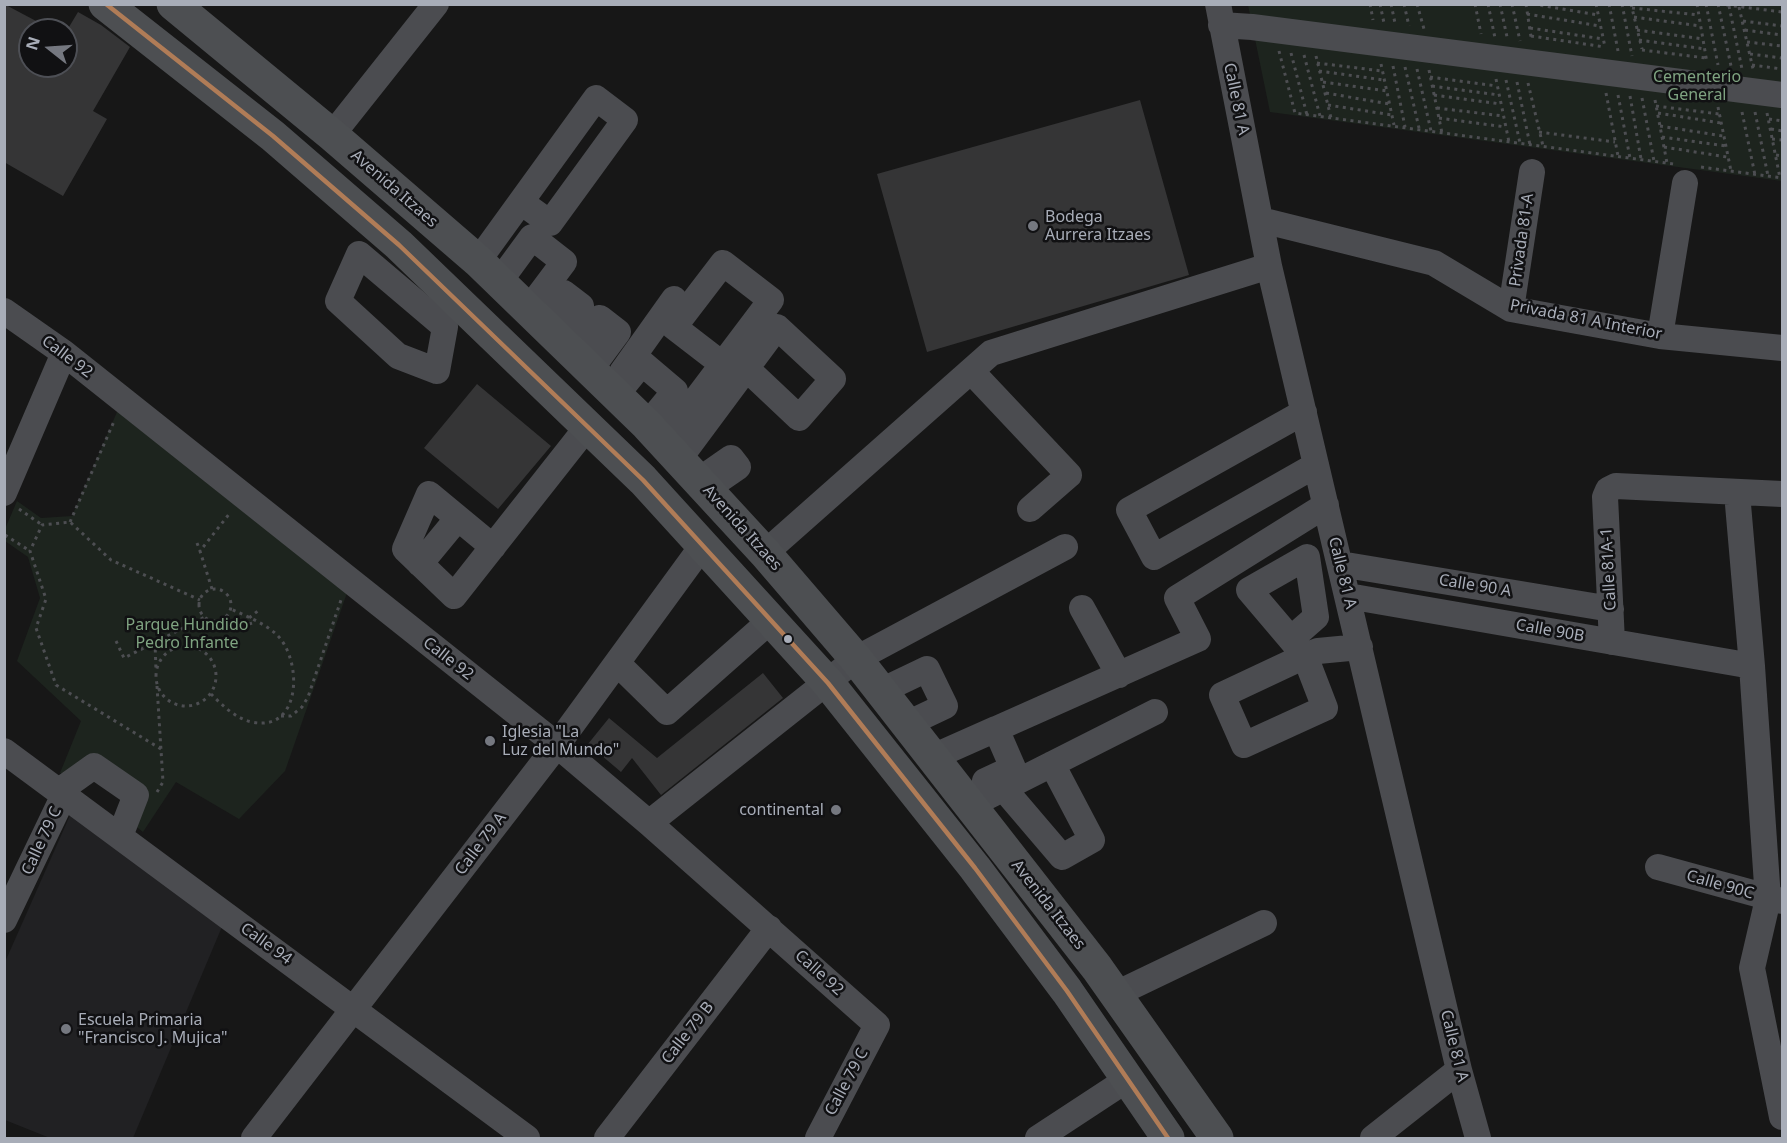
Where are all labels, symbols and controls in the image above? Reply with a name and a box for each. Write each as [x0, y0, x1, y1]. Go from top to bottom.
north arrow [18, 18, 78, 78]
text: N [20, 34, 45, 53]
street label: Calle 81 A [1219, 61, 1253, 137]
park label: Cementerio General [1653, 67, 1741, 105]
street label: Avenida Itzaes [347, 146, 441, 232]
street label: Privada 81-A [1506, 192, 1538, 288]
place label: Bodega Aurrera Itzaes [1045, 207, 1151, 245]
marker: Bodega Aurrera Itzaes [1026, 219, 1040, 233]
street label: Privada 81 A Interior [1508, 296, 1664, 344]
street label: Calle 92 [38, 332, 96, 382]
street label: Avenida Itzaes [698, 481, 786, 575]
street label: Calle 81A-1 [1597, 527, 1621, 611]
street label: Calle 81 A [1324, 535, 1360, 611]
street label: Calle 90 A [1437, 571, 1513, 601]
park label: Parque Hundido Pedro Infante [126, 615, 248, 653]
street label: Calle 90B [1514, 616, 1586, 646]
street label: Calle 92 [419, 633, 477, 685]
unlabelled marker [782, 633, 794, 645]
place label: Iglesia "La Luz del Mundo" [502, 722, 619, 760]
marker: Iglesia "La Luz del Mundo" [483, 734, 497, 748]
place label: continental [739, 800, 824, 820]
marker: continental [829, 803, 843, 817]
street label: Calle 79 C [18, 804, 66, 878]
street label: Calle 79 A [451, 809, 511, 879]
street label: Avenida Itzaes [1007, 856, 1089, 954]
street label: Calle 90C [1684, 866, 1756, 904]
street label: Calle 94 [237, 919, 295, 969]
street label: Calle 92 [791, 946, 847, 1000]
street label: Calle 79 B [658, 998, 718, 1068]
street label: Calle 81 A [1436, 1008, 1472, 1084]
place label: Escuela Primaria "Francisco J. Mujica" [78, 1010, 227, 1048]
marker: Escuela Primaria "Francisco J. Mujica" [59, 1022, 73, 1036]
street label: Calle 79 C [821, 1045, 873, 1119]

